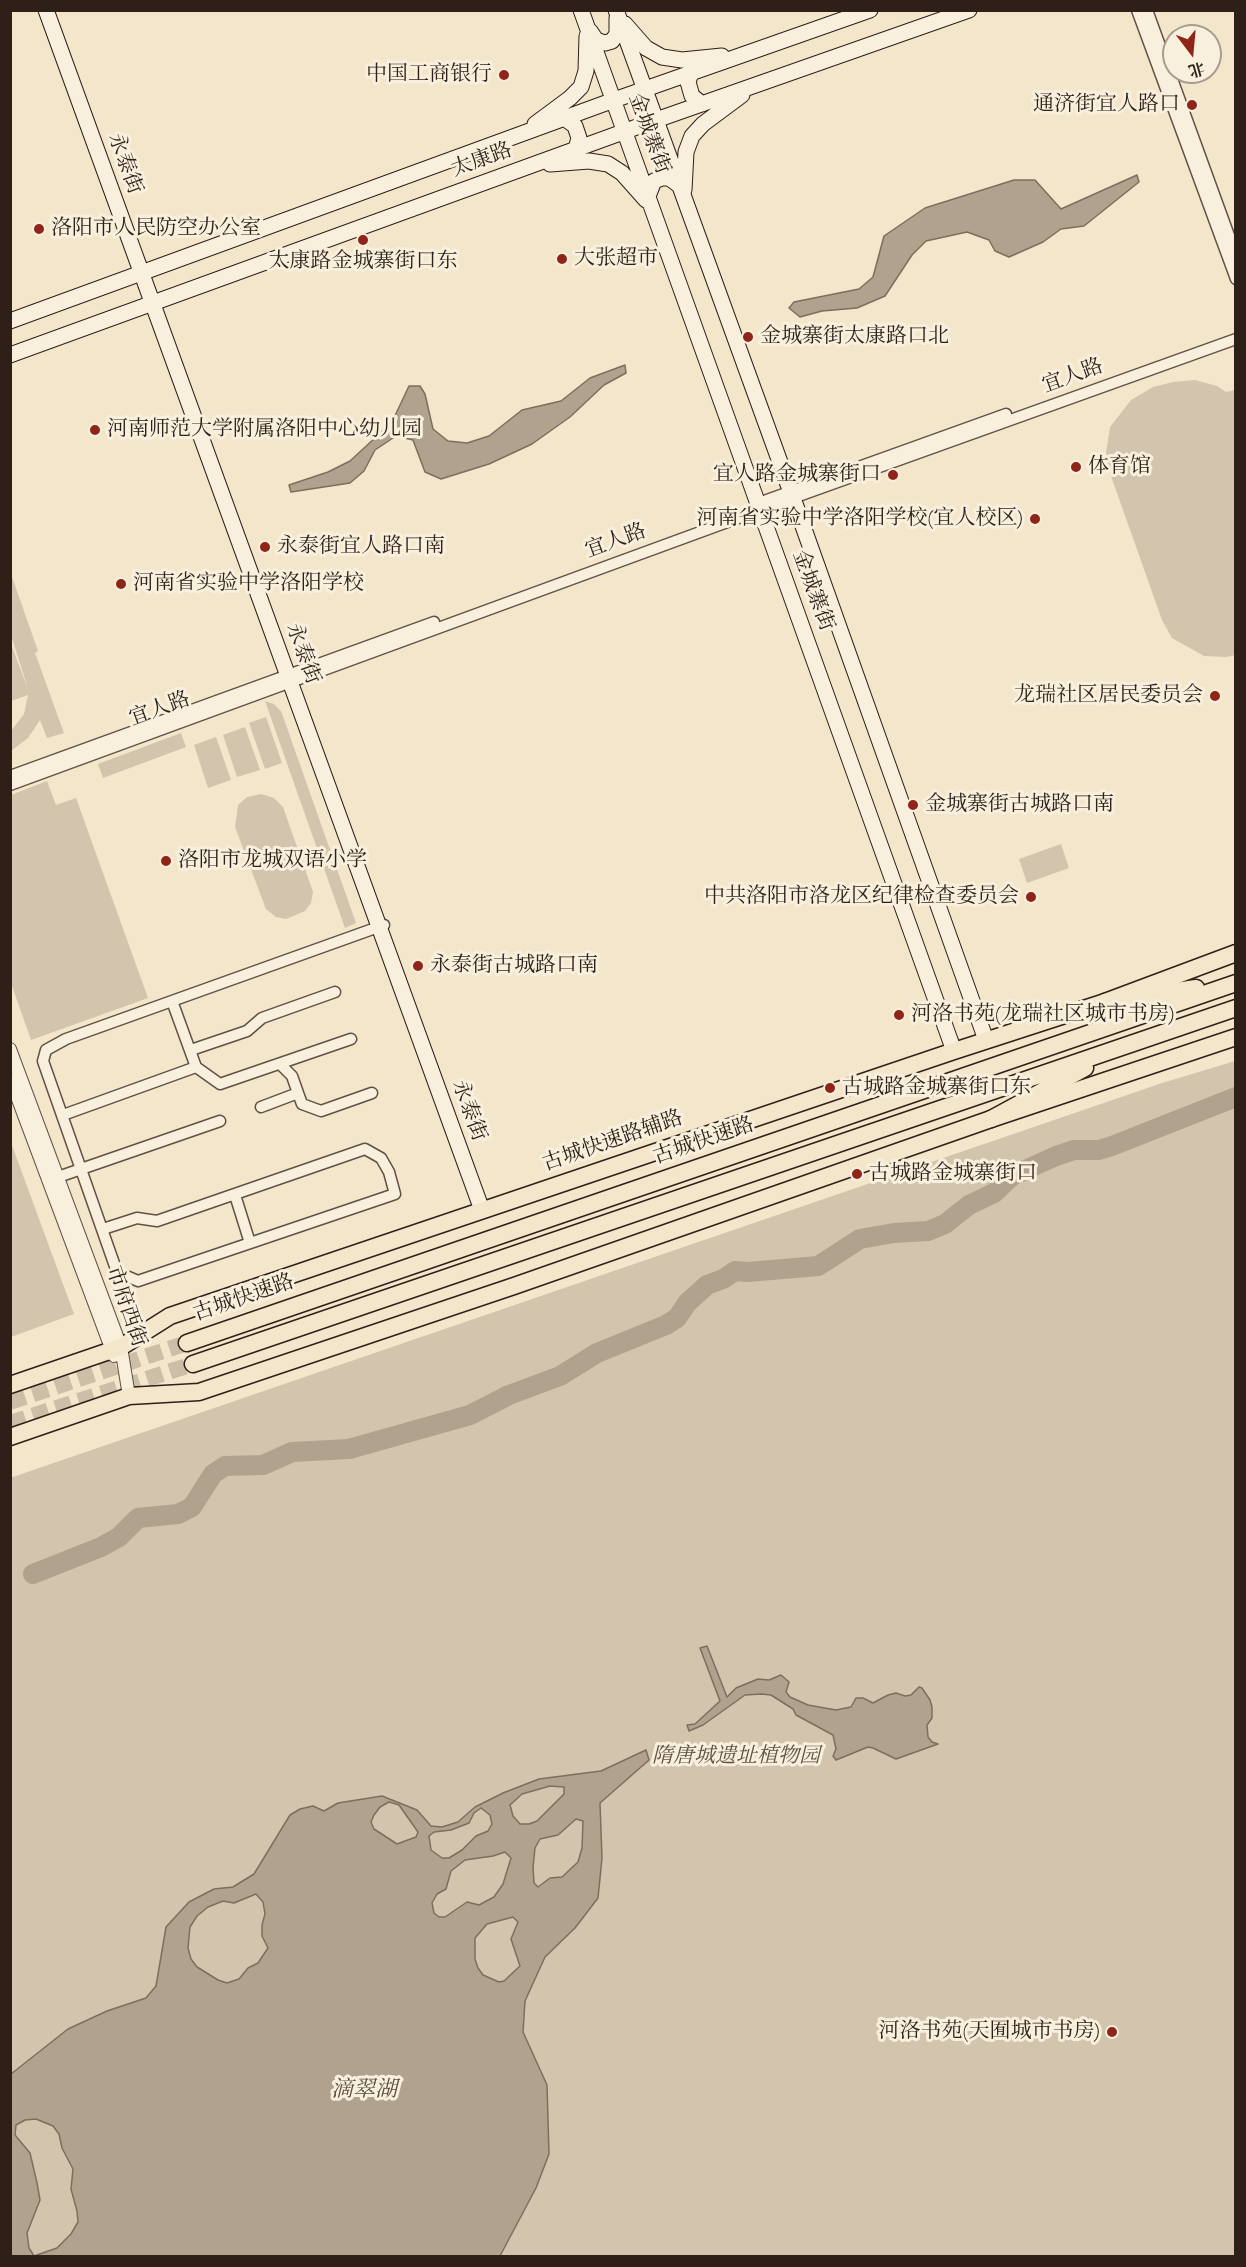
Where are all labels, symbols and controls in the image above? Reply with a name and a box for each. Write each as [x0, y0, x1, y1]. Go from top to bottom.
north arrow [1162, 24, 1222, 84]
text: 北 [1186, 58, 1207, 81]
place label: 中国工商银行 [366, 62, 492, 88]
marker: 中国工商银行 [497, 68, 511, 82]
street label: 金城寨街 [622, 90, 674, 178]
place label: 通济街宜人路口 [1033, 92, 1180, 118]
marker: 通济街宜人路口 [1185, 98, 1199, 112]
street label: 永泰街 [101, 130, 147, 198]
street label: 太康路 [448, 138, 516, 184]
place label: 洛阳市人民防空办公室 [51, 216, 261, 242]
marker: 洛阳市人民防空办公室 [32, 222, 46, 236]
marker: 太康路金城寨街口东 [356, 233, 370, 247]
place label: 大张超市 [574, 246, 658, 272]
place label: 太康路金城寨街口东 [269, 249, 457, 275]
marker: 大张超市 [555, 252, 569, 266]
place label: 金城寨街太康路口北 [760, 324, 949, 350]
marker: 金城寨街太康路口北 [741, 330, 755, 344]
street label: 宜人路 [1039, 354, 1107, 400]
place label: 河南师范大学附属洛阳中心幼儿园 [107, 417, 422, 443]
marker: 河南师范大学附属洛阳中心幼儿园 [88, 423, 102, 437]
place label: 体育馆 [1088, 454, 1151, 480]
marker: 体育馆 [1069, 460, 1083, 474]
place label: 宜人路金城寨街口 [713, 462, 881, 488]
marker: 宜人路金城寨街口 [886, 468, 900, 482]
place label: 河南省实验中学洛阳学校(宜人校区) [697, 506, 1023, 532]
marker: 河南省实验中学洛阳学校(宜人校区) [1028, 512, 1042, 526]
street label: 宜人路 [582, 519, 650, 565]
place label: 永泰街宜人路口南 [277, 534, 445, 560]
marker: 永泰街宜人路口南 [258, 540, 272, 554]
street label: 金城寨街 [786, 547, 838, 635]
place label: 河南省实验中学洛阳学校 [133, 571, 364, 597]
marker: 河南省实验中学洛阳学校 [114, 577, 128, 591]
street label: 永泰街 [279, 620, 325, 688]
place label: 龙瑞社区居民委员会 [1014, 683, 1203, 709]
street label: 宜人路 [126, 687, 194, 733]
marker: 龙瑞社区居民委员会 [1208, 689, 1222, 703]
place label: 金城寨街古城路口南 [925, 792, 1114, 818]
marker: 金城寨街古城路口南 [906, 798, 920, 812]
place label: 洛阳市龙城双语小学 [178, 848, 367, 874]
marker: 洛阳市龙城双语小学 [159, 854, 173, 868]
place label: 中共洛阳市洛龙区纪律检查委员会 [704, 884, 1019, 910]
marker: 中共洛阳市洛龙区纪律检查委员会 [1024, 890, 1038, 904]
place label: 永泰街古城路口南 [430, 953, 598, 979]
marker: 永泰街古城路口南 [411, 959, 425, 973]
place label: 河洛书苑(龙瑞社区城市书房) [911, 1002, 1174, 1028]
marker: 河洛书苑(龙瑞社区城市书房) [892, 1008, 906, 1022]
place label: 古城路金城寨街口东 [842, 1075, 1031, 1101]
street label: 永泰街 [445, 1077, 491, 1145]
marker: 古城路金城寨街口东 [823, 1081, 837, 1095]
street label: 古城快速路辅路 [539, 1106, 687, 1178]
street label: 古城快速路 [650, 1113, 758, 1171]
place label: 古城路金城寨街口 [869, 1161, 1037, 1187]
marker: 古城路金城寨街口 [850, 1167, 864, 1181]
street label: 市府西街 [99, 1263, 151, 1351]
street label: 古城快速路 [190, 1270, 298, 1328]
park label: 隋唐城遗址植物园 [652, 1744, 820, 1770]
place label: 河洛书苑(天囿城市书房) [879, 2019, 1100, 2045]
marker: 河洛书苑(天囿城市书房) [1105, 2025, 1119, 2039]
water label: 滴翠湖 [331, 2078, 397, 2104]

